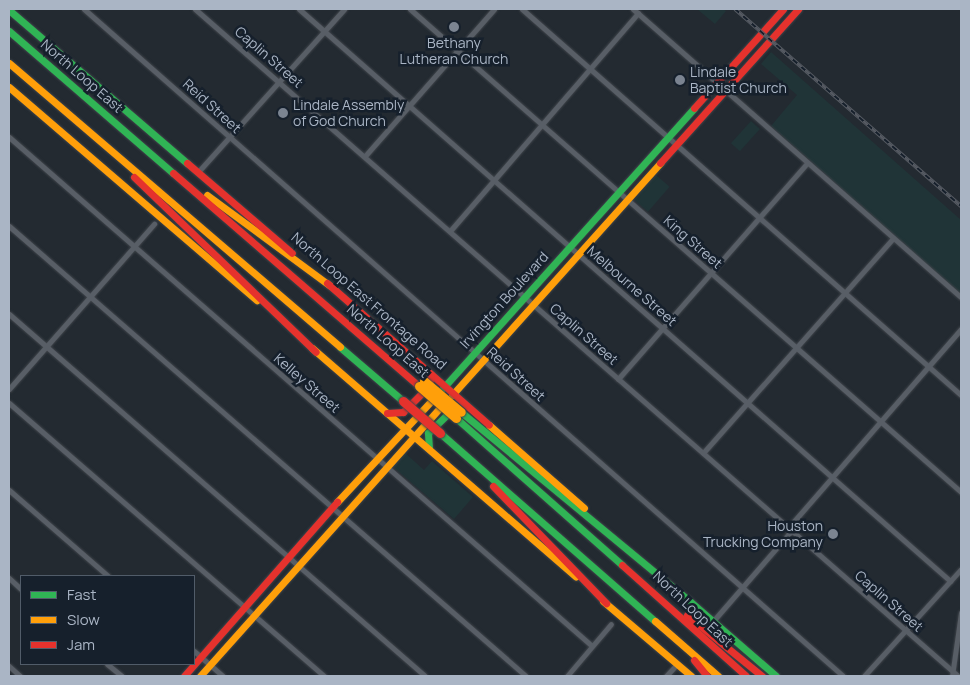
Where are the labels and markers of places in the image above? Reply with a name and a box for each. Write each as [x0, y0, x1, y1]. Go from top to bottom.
marker: Bethany Lutheran Church [448, 21, 460, 33]
place label: Bethany Lutheran Church [400, 35, 508, 68]
place label: Lindale Baptist Church [690, 64, 787, 96]
marker: Lindale Baptist Church [674, 74, 686, 86]
place label: Lindale Assembly of God Church [293, 97, 404, 130]
marker: Lindale Assembly of God Church [277, 107, 289, 119]
place label: Houston Trucking Company [703, 518, 823, 550]
marker: Houston Trucking Company [827, 528, 839, 540]

